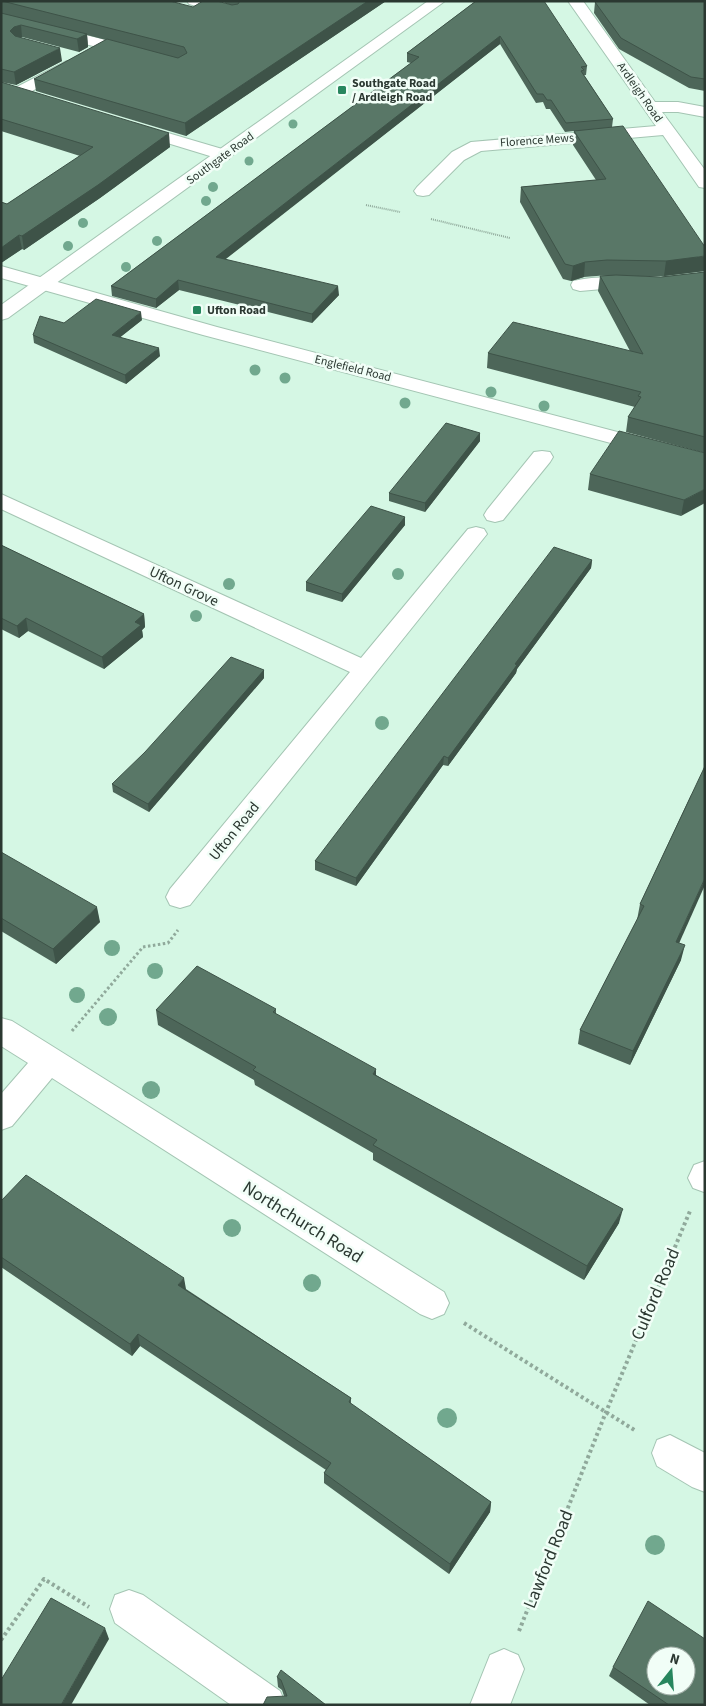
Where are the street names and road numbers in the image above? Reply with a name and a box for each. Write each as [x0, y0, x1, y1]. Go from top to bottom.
street label: Ardleigh Road [613, 59, 667, 126]
street label: Southgate Road [183, 128, 258, 189]
street label: Florence Mews [500, 129, 575, 152]
street label: Englefield Road [313, 351, 393, 386]
street label: Ufton Grove [146, 561, 222, 612]
street label: Ufton Road [204, 798, 265, 865]
street label: Northchurch Road [238, 1175, 368, 1269]
street label: Culford Road [625, 1244, 686, 1344]
street label: Lawford Road [517, 1506, 580, 1612]

